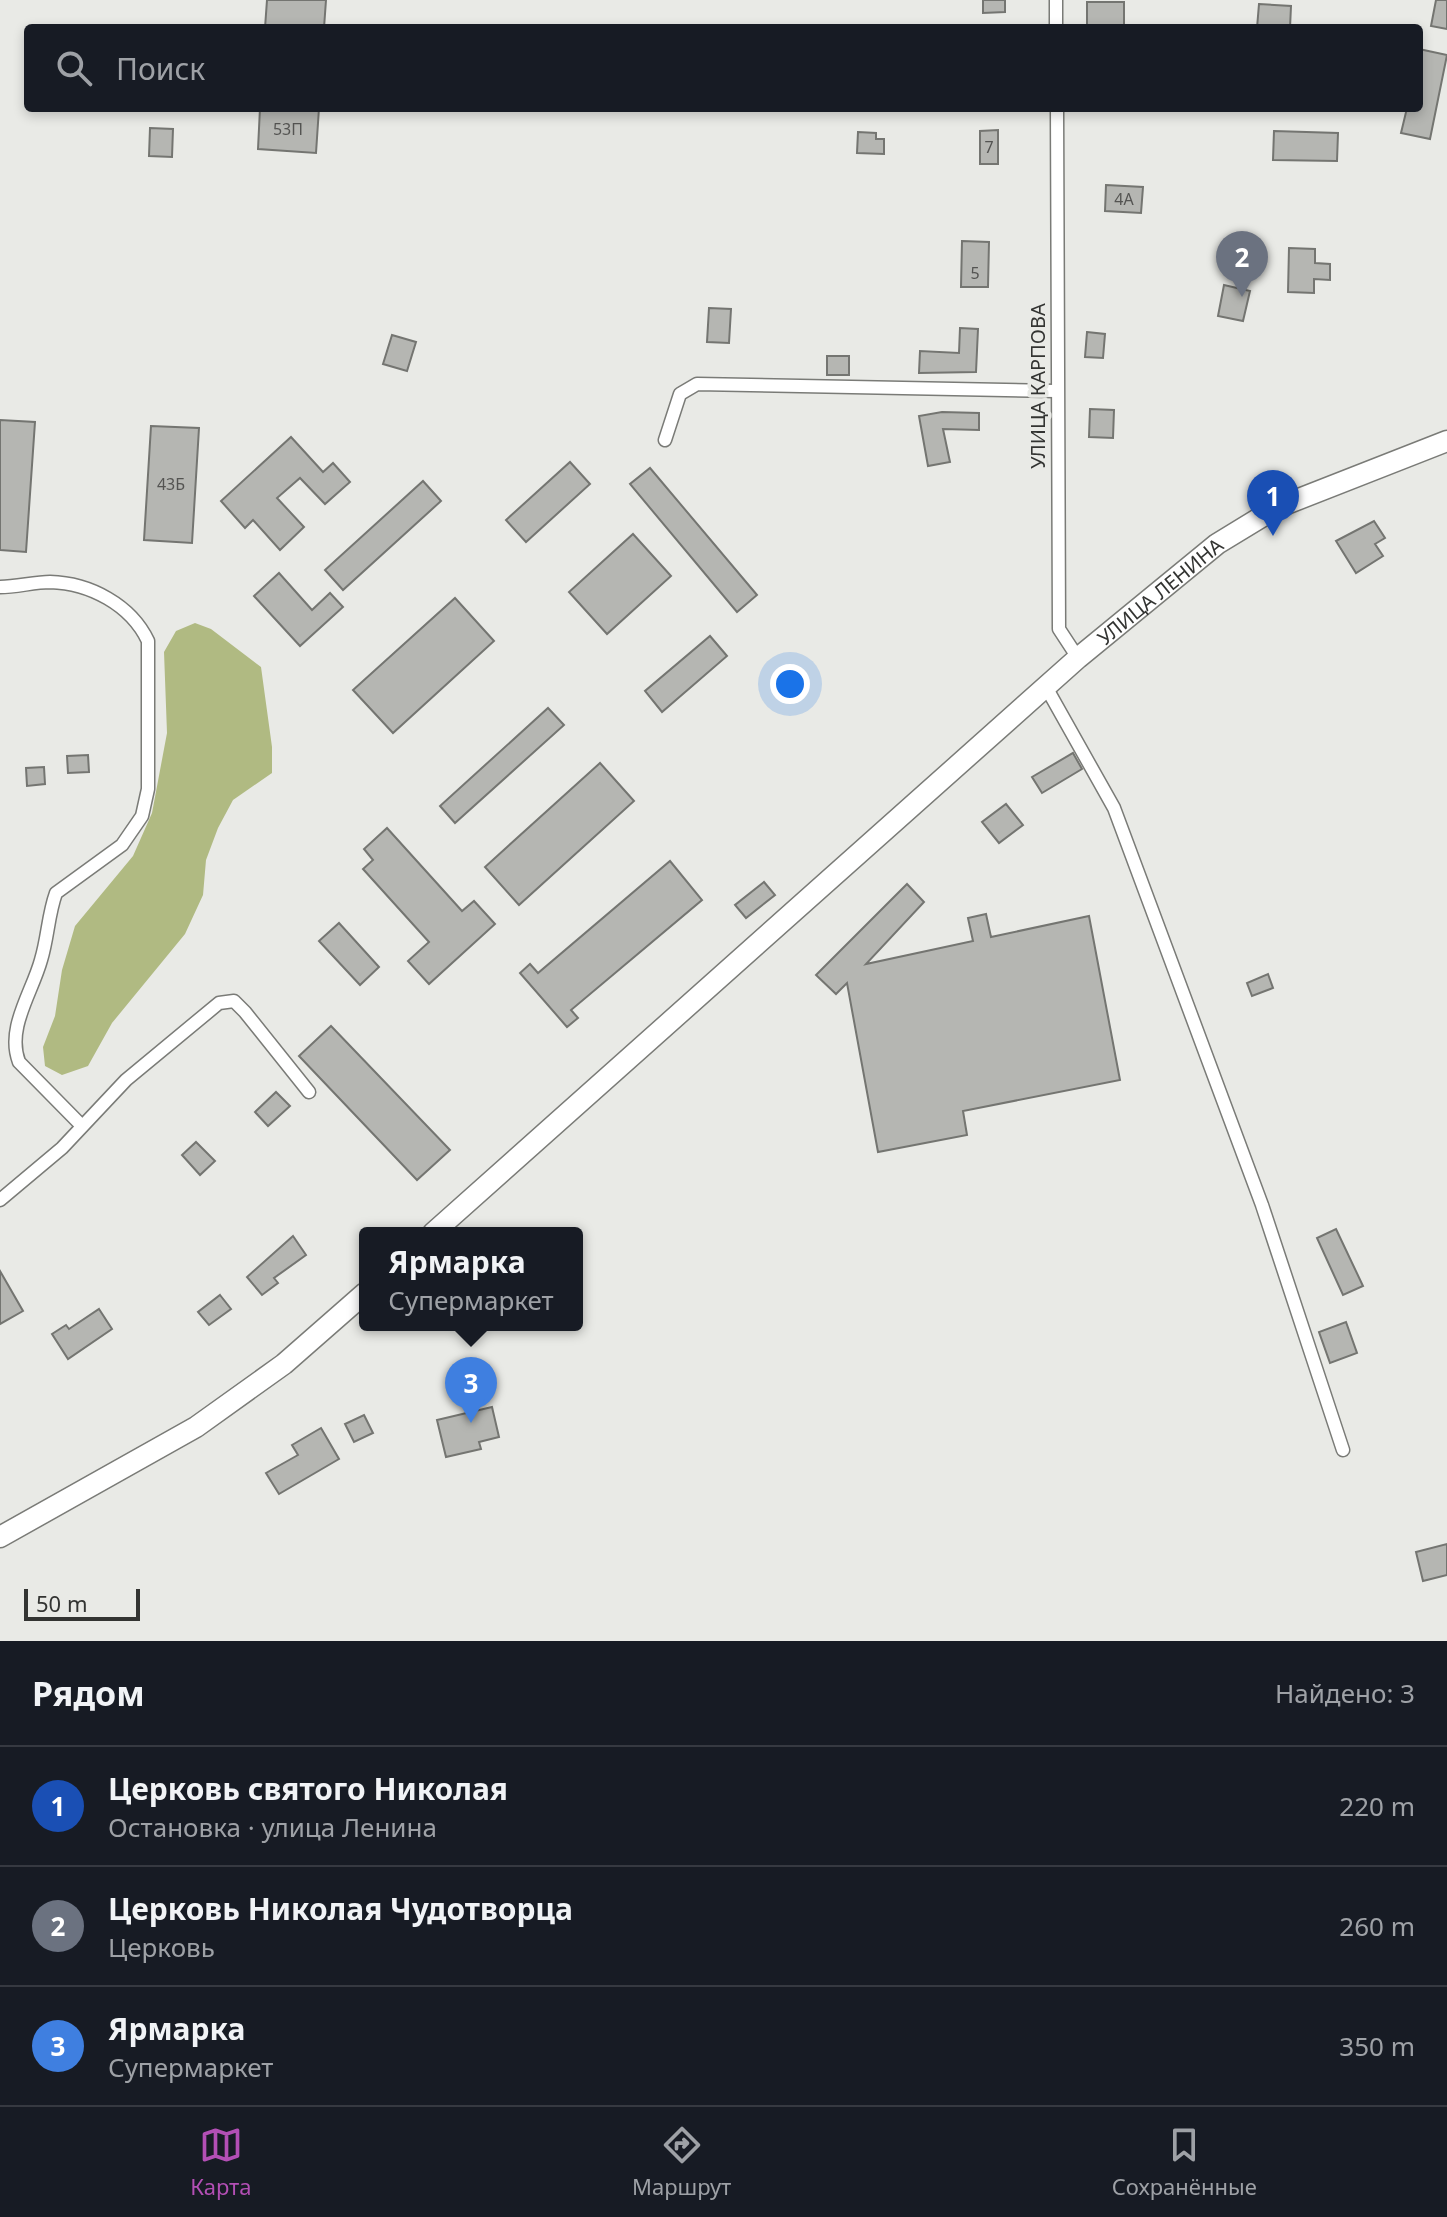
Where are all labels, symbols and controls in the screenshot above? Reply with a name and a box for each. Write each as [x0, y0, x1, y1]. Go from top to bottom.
search box [24, 24, 1423, 112]
icon: search [52, 46, 96, 90]
text: Поиск [116, 48, 205, 89]
house number: 53П [273, 118, 303, 140]
house number: 7 [984, 136, 994, 158]
house number: 4А [1114, 188, 1134, 210]
pin: 2 [1216, 231, 1268, 297]
house number: 5 [970, 262, 980, 284]
street label: УЛИЦА КАРПОВА [1024, 303, 1051, 469]
pin: 1 [1247, 470, 1299, 536]
house number: 43Б [157, 473, 185, 495]
street label: УЛИЦА ЛЕНИНА [1091, 531, 1229, 650]
your location [770, 664, 810, 704]
popup [359, 1227, 583, 1331]
text: Ярмарка [388, 1241, 526, 1282]
text: Супермаркет [388, 1282, 554, 1318]
pin: 3 [445, 1357, 497, 1423]
scale bar [24, 1585, 140, 1621]
text: 50 m [36, 1588, 87, 1618]
text: Рядом [32, 1670, 145, 1716]
text: Найдено: 3 [1275, 1675, 1415, 1711]
text: Церковь святого Николая [108, 1768, 508, 1809]
text: 1 [51, 1788, 65, 1824]
text: 220 m [1339, 1788, 1415, 1824]
text: Остановка · улица Ленина [108, 1809, 437, 1845]
text: Церковь Николая Чудотворца [108, 1888, 573, 1929]
text: 2 [51, 1908, 65, 1944]
text: 260 m [1339, 1908, 1415, 1944]
text: Церковь [108, 1929, 215, 1965]
text: Ярмарка [108, 2008, 245, 2049]
text: 3 [51, 2028, 65, 2064]
text: 350 m [1339, 2028, 1415, 2064]
text: Супермаркет [108, 2049, 273, 2085]
tab: Карта [190, 2123, 252, 2201]
tab: Маршрут [632, 2123, 731, 2201]
tab: Сохранённые [1112, 2123, 1257, 2201]

